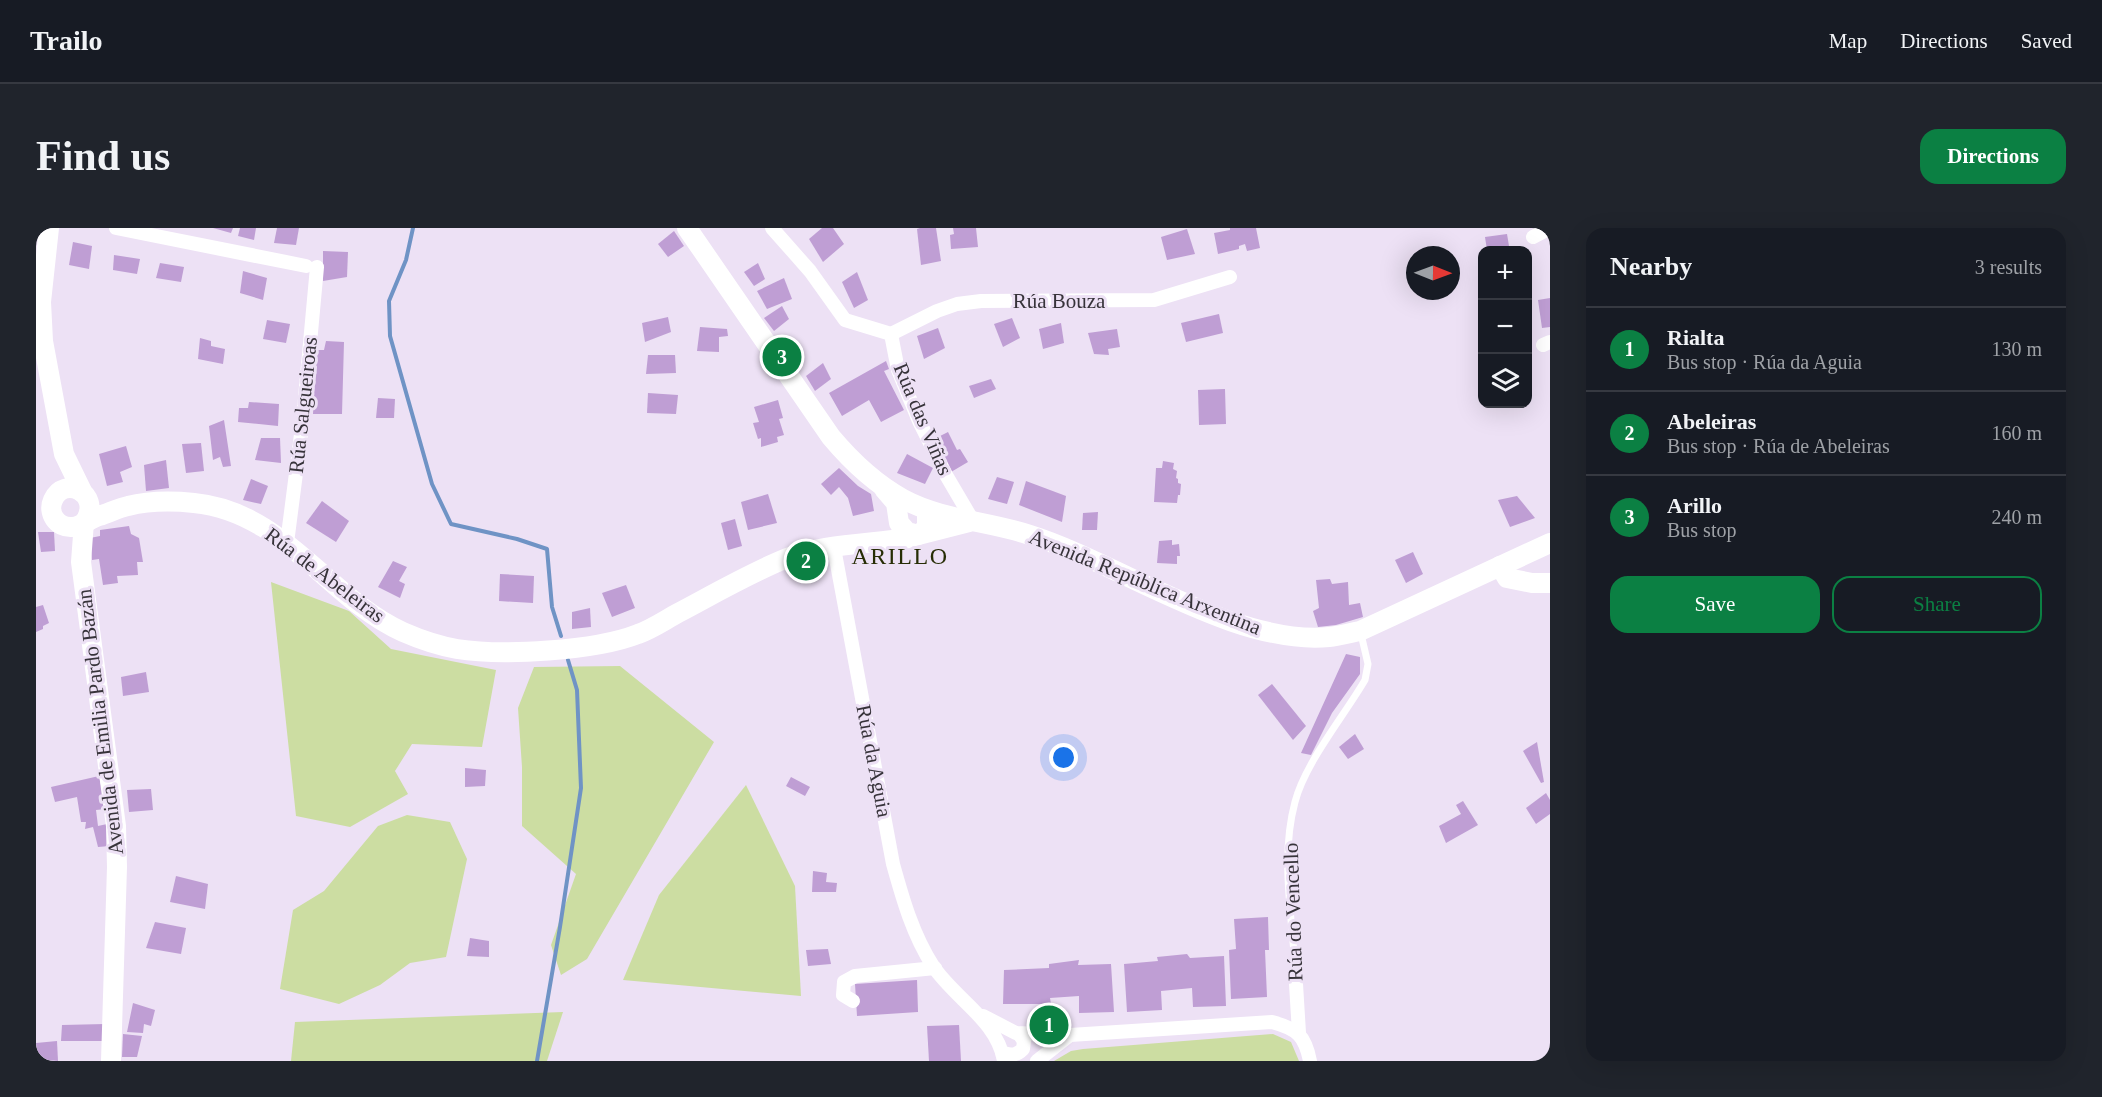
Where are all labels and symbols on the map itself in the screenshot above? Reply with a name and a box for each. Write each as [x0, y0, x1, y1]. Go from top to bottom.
north arrow [1406, 246, 1460, 300]
street label: Rúa Bouza [1013, 289, 1106, 313]
pin: 3 [762, 334, 802, 380]
street label: Rúa Salgueiroas [284, 336, 322, 474]
street label: Rúa das Viñas [889, 359, 957, 479]
street label: Rúa de Abeleiras [260, 522, 390, 628]
street label: Avenida República Arxentina [1026, 524, 1265, 640]
pin: 2 [786, 538, 826, 584]
district label: ARILLO [852, 543, 948, 569]
street label: Avenida de Emilia Pardo Bazán [72, 587, 128, 856]
street label: Rúa da Aguia [851, 703, 897, 820]
your location [1049, 743, 1078, 772]
street label: Rúa do Vencello [1279, 842, 1307, 982]
pin: 1 [1030, 1002, 1068, 1048]

